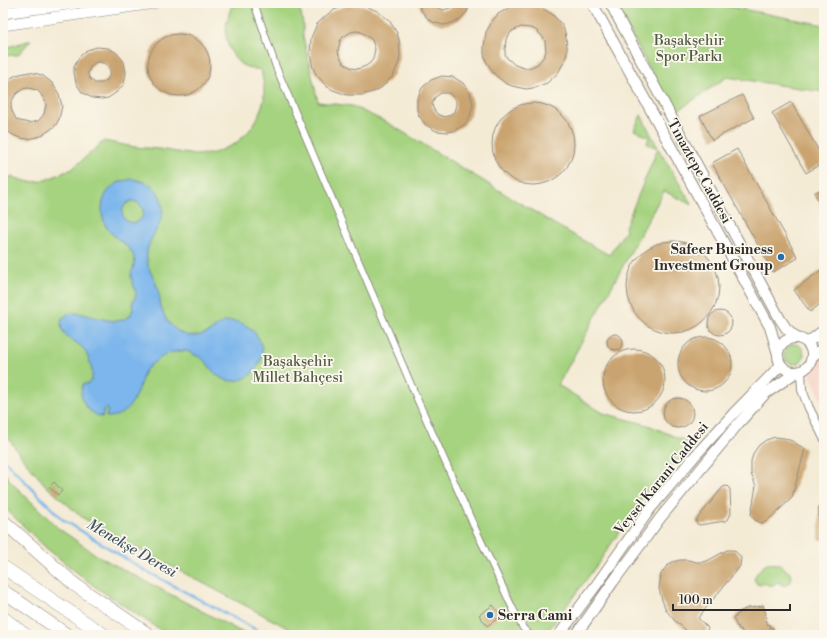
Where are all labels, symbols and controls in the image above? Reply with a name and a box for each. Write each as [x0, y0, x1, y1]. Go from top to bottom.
park label: Başakşehir Spor Parkı [653, 32, 724, 66]
street label: Tınaztepe Caddesi [663, 116, 736, 227]
place label: Safeer Business Investment Group [654, 241, 773, 275]
marker: Safeer Business Investment Group [776, 252, 786, 262]
park label: Başakşehir Millet Bahçesi [253, 353, 344, 387]
street label: Veysel Karani Caddesi [610, 418, 713, 540]
water label: Menekşe Deresi [83, 515, 181, 582]
scale bar [673, 586, 790, 612]
text: 100 m [679, 593, 713, 608]
place label: Serra Cami [498, 607, 573, 625]
marker: Serra Cami [485, 610, 495, 620]

